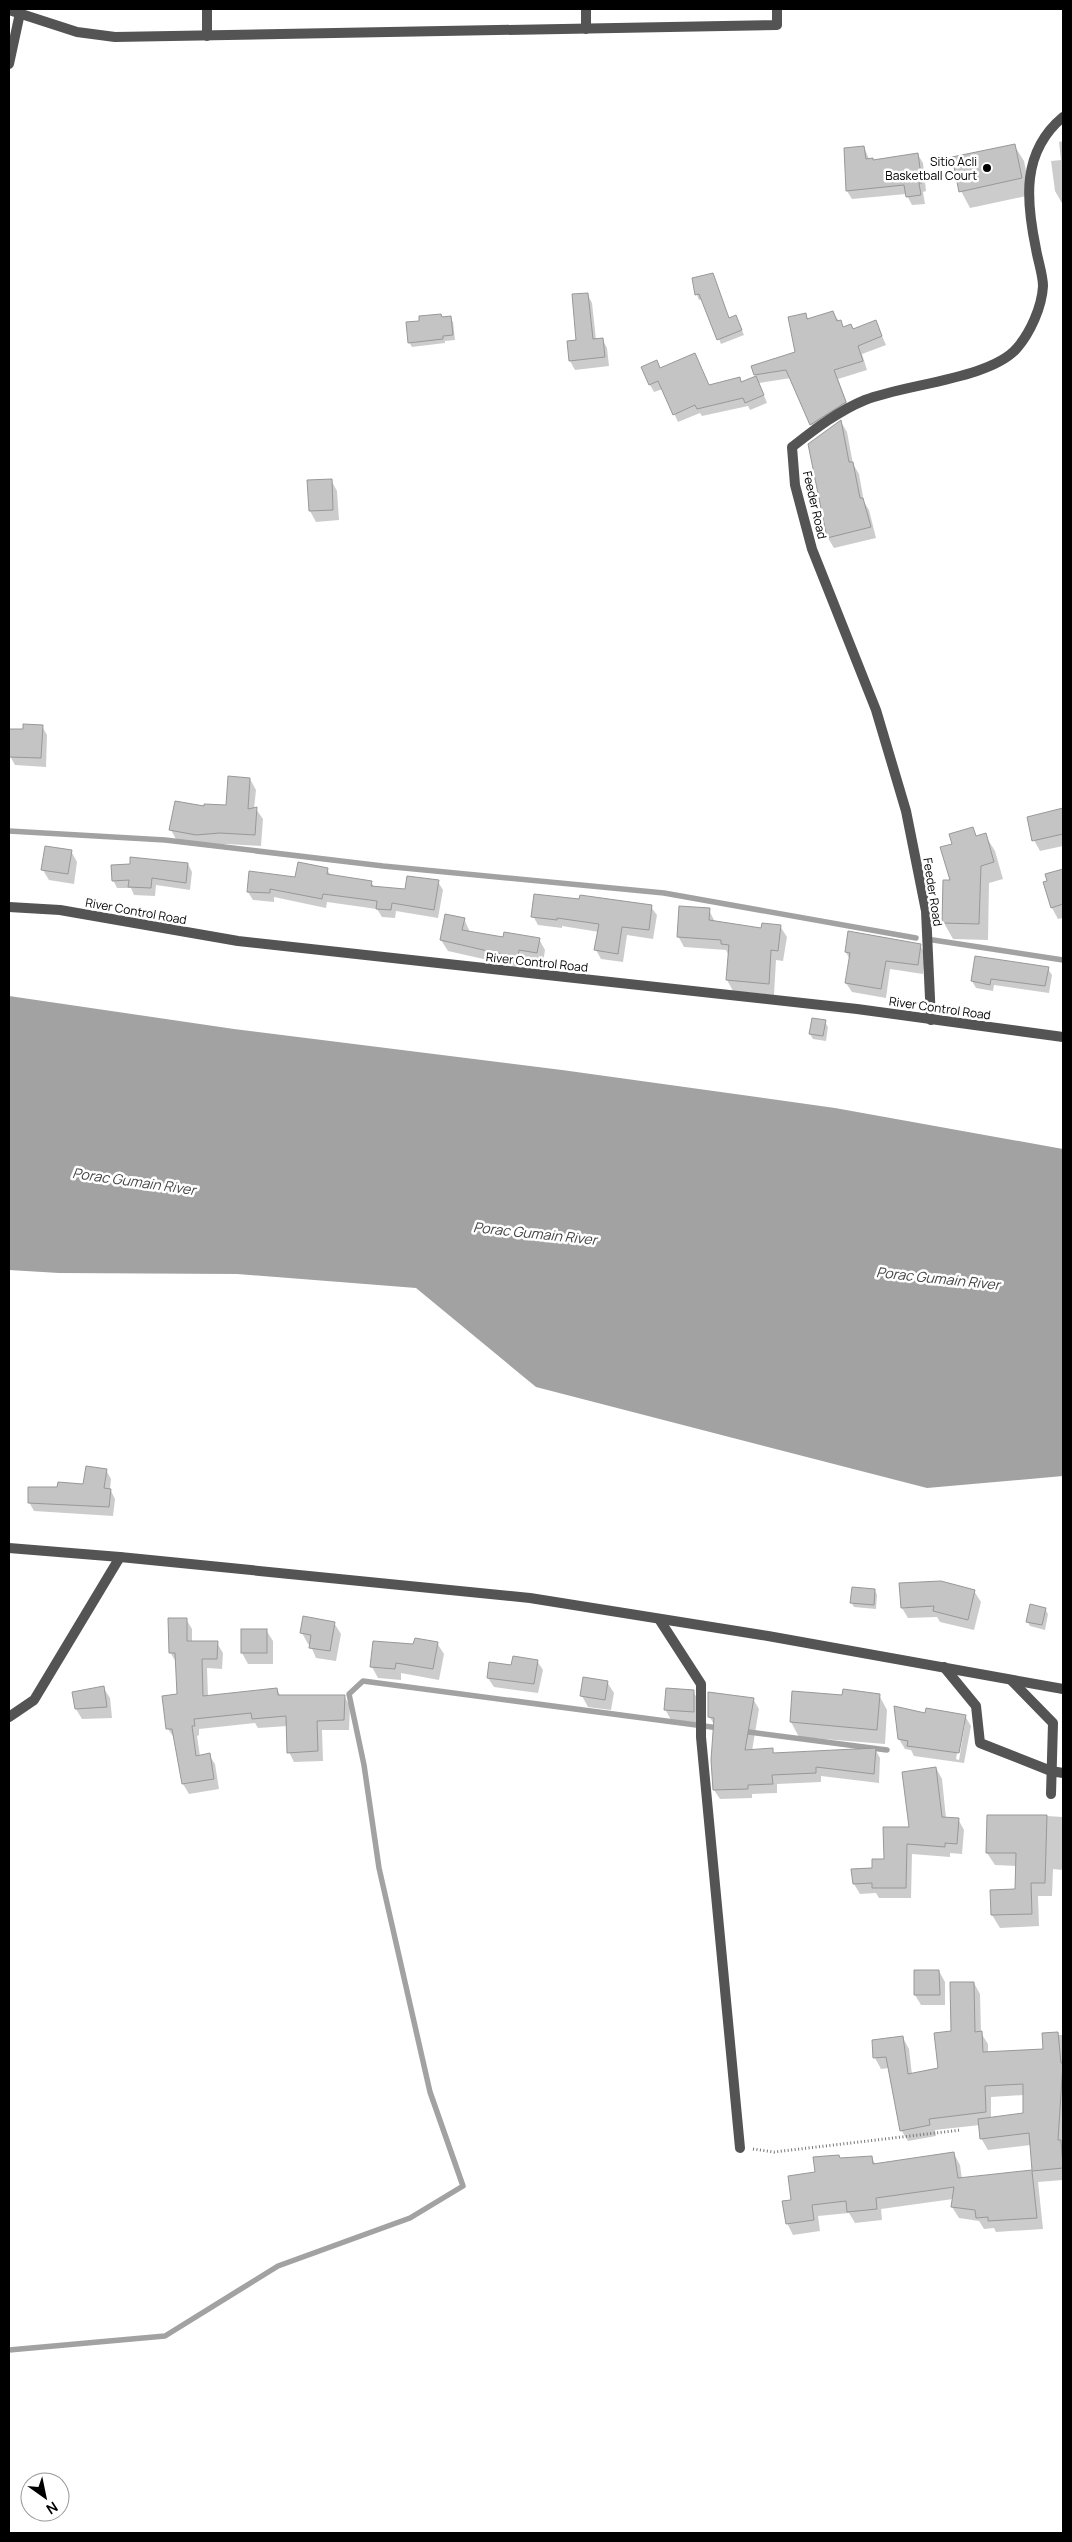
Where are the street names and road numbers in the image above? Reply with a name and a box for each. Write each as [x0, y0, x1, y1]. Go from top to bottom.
street label: Feeder Road [799, 469, 831, 541]
street label: Feeder Road [919, 857, 947, 927]
street label: River Control Road [84, 894, 188, 928]
street label: River Control Road [485, 948, 589, 976]
street label: River Control Road [888, 992, 992, 1024]

